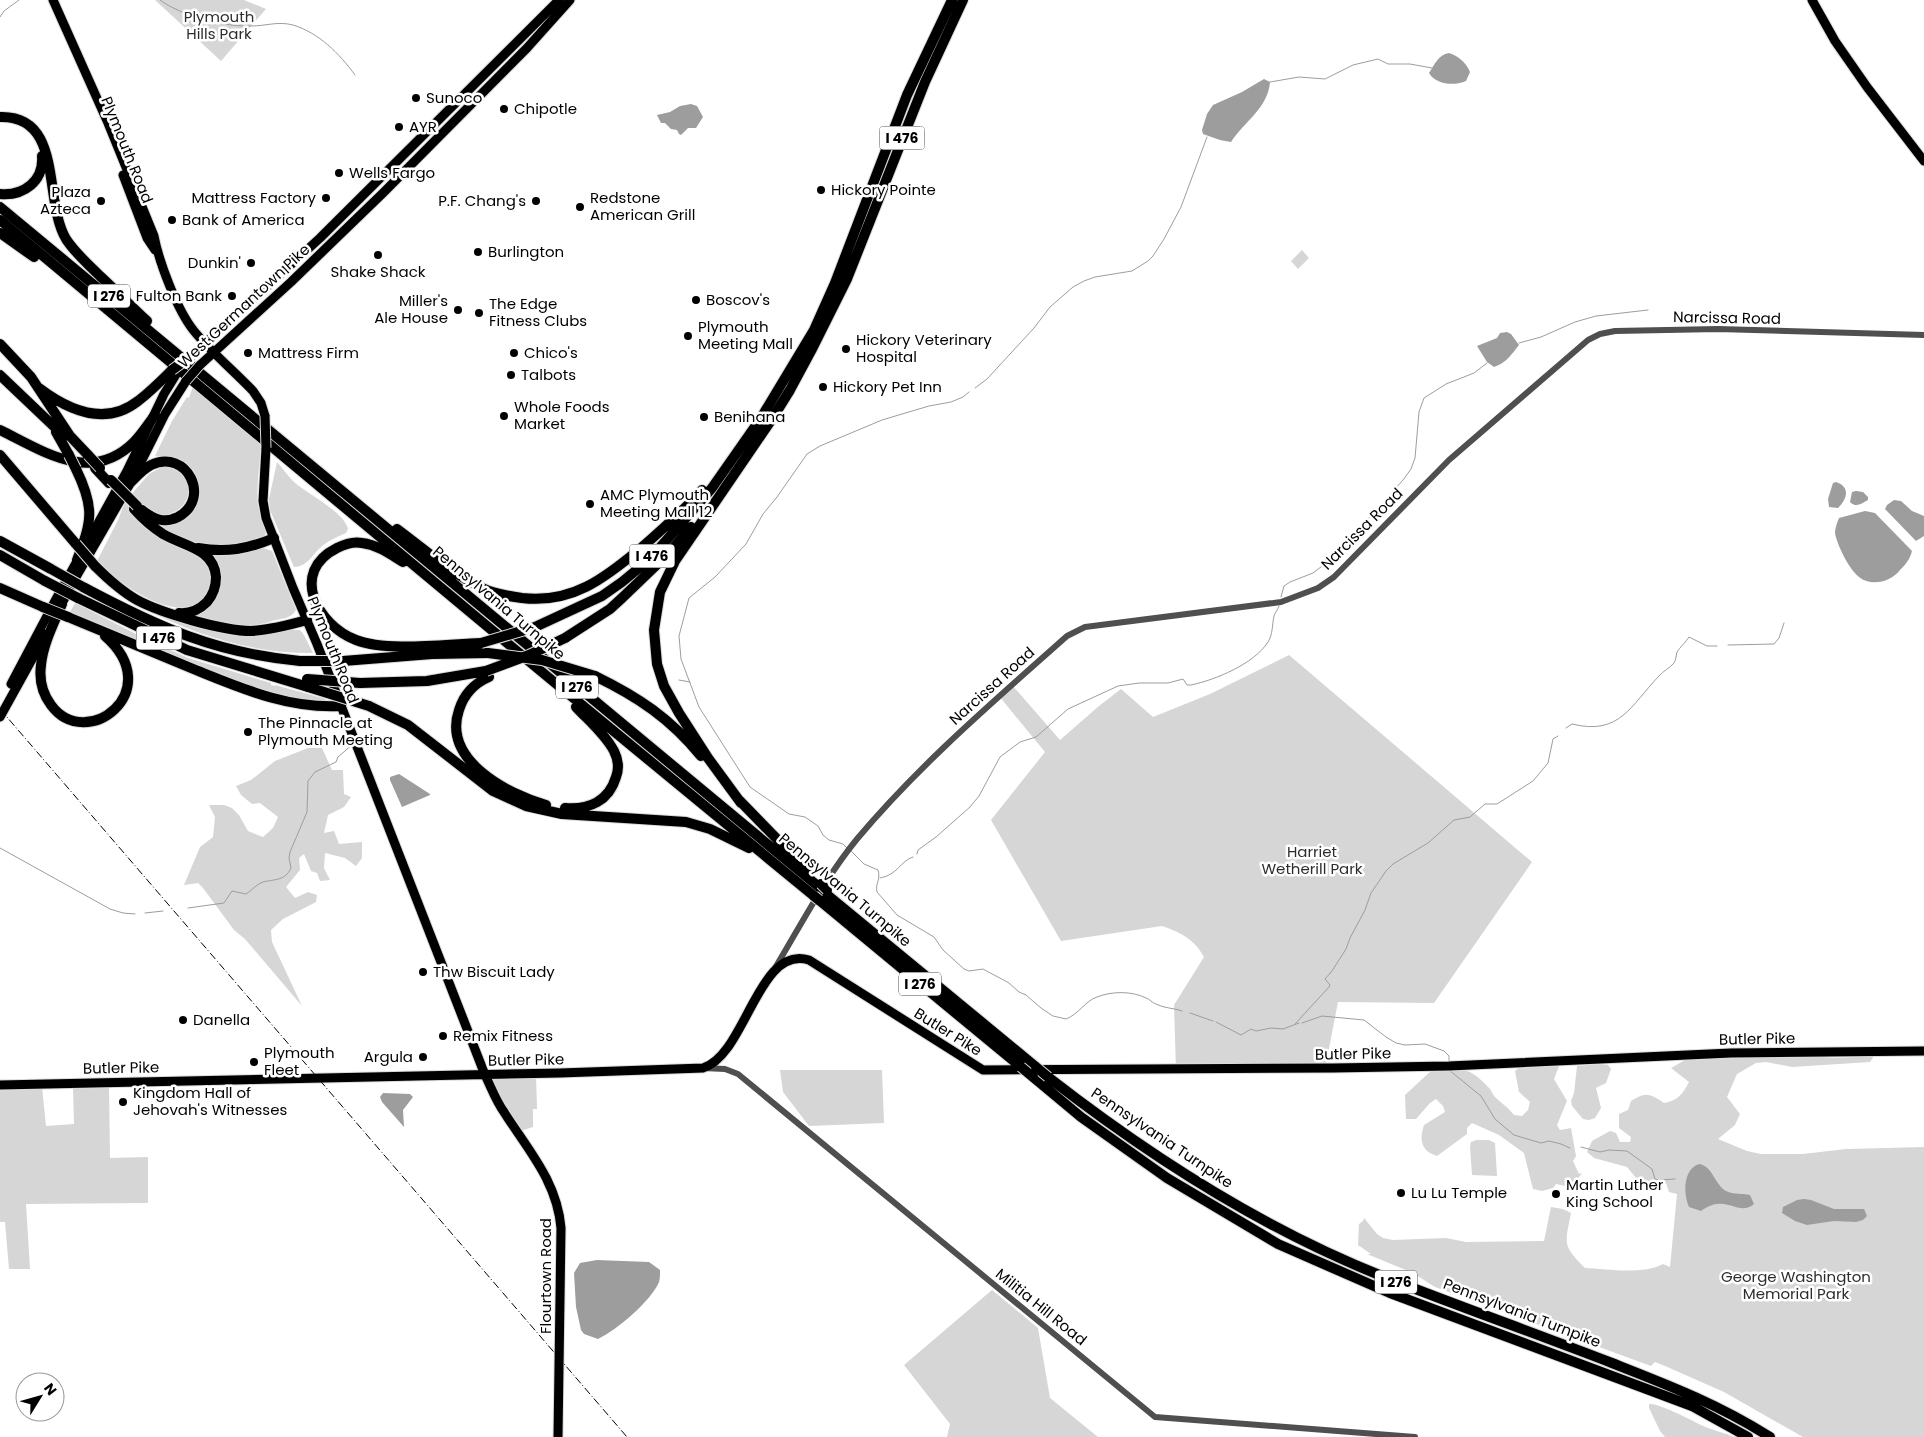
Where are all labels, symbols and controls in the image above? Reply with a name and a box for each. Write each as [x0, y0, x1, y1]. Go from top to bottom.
park label: Plymouth Hills Park [184, 6, 254, 44]
place label: Sunoco [426, 87, 482, 108]
marker: Sunoco [410, 92, 422, 104]
street label: Plymouth Road [96, 93, 158, 206]
place label: Chipotle [514, 98, 577, 119]
marker: Chipotle [498, 103, 510, 115]
place label: AYR [409, 116, 437, 137]
marker: AYR [393, 121, 405, 133]
road number: I 476 [880, 126, 924, 150]
place label: Wells Fargo [349, 162, 435, 183]
marker: Wells Fargo [333, 167, 345, 179]
place label: Hickory Pointe [831, 179, 936, 200]
place label: Plaza Azteca [40, 181, 91, 219]
marker: Hickory Pointe [815, 184, 827, 196]
place label: Mattress Factory [192, 187, 317, 208]
place label: Redstone American Grill [590, 187, 695, 225]
place label: P.F. Chang's [438, 190, 526, 211]
marker: Mattress Factory [320, 192, 332, 204]
marker: Plaza Azteca [95, 195, 107, 207]
marker: P.F. Chang's [530, 195, 542, 207]
marker: Redstone American Grill [574, 201, 586, 213]
place label: Bank of America [182, 209, 305, 230]
marker: Bank of America [166, 214, 178, 226]
street label: West Germantown Pike [173, 239, 314, 372]
place label: Burlington [488, 241, 564, 262]
marker: Burlington [472, 246, 484, 258]
marker: Shake Shack [372, 249, 384, 261]
place label: Dunkin' [188, 252, 241, 273]
marker: Dunkin' [245, 257, 257, 269]
place label: Shake Shack [331, 261, 426, 282]
road number: I 276 [88, 284, 130, 308]
place label: Fulton Bank [136, 285, 222, 306]
place label: Boscov's [706, 289, 770, 310]
marker: Fulton Bank [226, 290, 238, 302]
place label: Miller's Ale House [374, 290, 448, 328]
place label: The Edge Fitness Clubs [489, 293, 587, 331]
marker: Boscov's [690, 294, 702, 306]
marker: Miller's Ale House [452, 304, 464, 316]
street label: Narcissa Road [1673, 306, 1781, 329]
marker: The Edge Fitness Clubs [473, 307, 485, 319]
place label: Plymouth Meeting Mall [698, 316, 793, 354]
place label: Hickory Veterinary Hospital [856, 329, 992, 367]
marker: Plymouth Meeting Mall [682, 330, 694, 342]
place label: Mattress Firm [258, 342, 359, 363]
place label: Chico's [524, 342, 578, 363]
marker: Hickory Veterinary Hospital [840, 343, 852, 355]
marker: Mattress Firm [242, 347, 254, 359]
marker: Chico's [508, 347, 520, 359]
place label: Talbots [521, 364, 576, 385]
marker: Talbots [505, 369, 517, 381]
place label: Hickory Pet Inn [833, 376, 942, 397]
marker: Hickory Pet Inn [817, 381, 829, 393]
place label: Whole Foods Market [514, 396, 610, 434]
place label: Benihana [714, 406, 785, 427]
marker: Whole Foods Market [498, 410, 510, 422]
marker: Benihana [698, 411, 710, 423]
street label: Narcissa Road [1316, 483, 1407, 574]
place label: AMC Plymouth Meeting Mall 12 [600, 484, 712, 522]
marker: AMC Plymouth Meeting Mall 12 [584, 498, 596, 510]
street label: Pennsylvania Turnpike [429, 541, 570, 664]
road number: I 476 [630, 544, 674, 568]
street label: Plymouth Road [302, 593, 364, 706]
road number: I 476 [136, 626, 182, 650]
street label: Narcissa Road [945, 642, 1039, 730]
road number: I 276 [556, 676, 598, 699]
place label: The Pinnacle at Plymouth Meeting [258, 712, 393, 750]
marker: The Pinnacle at Plymouth Meeting [242, 726, 254, 738]
street label: Pennsylvania Turnpike [775, 828, 916, 951]
park label: Harriet Wetherill Park [1261, 841, 1363, 879]
place label: Thw Biscuit Lady [433, 961, 555, 982]
marker: Thw Biscuit Lady [417, 966, 429, 978]
road number: I 276 [899, 972, 941, 996]
street label: Butler Pike [910, 1002, 986, 1061]
place label: Danella [193, 1009, 250, 1030]
marker: Danella [177, 1014, 189, 1026]
place label: Remix Fitness [453, 1025, 553, 1046]
street label: Butler Pike [1719, 1027, 1795, 1050]
marker: Remix Fitness [437, 1030, 449, 1042]
place label: Plymouth Fleet [264, 1042, 335, 1080]
street label: Butler Pike [1315, 1042, 1391, 1065]
place label: Argula [364, 1046, 413, 1067]
street label: Butler Pike [488, 1048, 564, 1071]
marker: Argula [417, 1051, 429, 1063]
street label: Butler Pike [83, 1056, 159, 1079]
marker: Plymouth Fleet [248, 1056, 260, 1068]
place label: Kingdom Hall of Jehovah's Witnesses [133, 1082, 287, 1120]
street label: Pennsylvania Turnpike [1087, 1082, 1237, 1193]
marker: Kingdom Hall of Jehovah's Witnesses [117, 1096, 129, 1108]
place label: Martin Luther King School [1566, 1174, 1664, 1212]
place label: Lu Lu Temple [1411, 1182, 1507, 1203]
marker: Lu Lu Temple [1395, 1187, 1407, 1199]
marker: Martin Luther King School [1550, 1188, 1562, 1200]
street label: Flourtown Road [535, 1218, 556, 1334]
street label: Militia Hill Road [991, 1263, 1091, 1350]
park label: George Washington Memorial Park [1721, 1266, 1871, 1304]
road number: I 276 [1375, 1270, 1417, 1294]
street label: Pennsylvania Turnpike [1441, 1273, 1604, 1352]
north arrow [15, 1372, 65, 1422]
text: N [39, 1379, 62, 1399]

